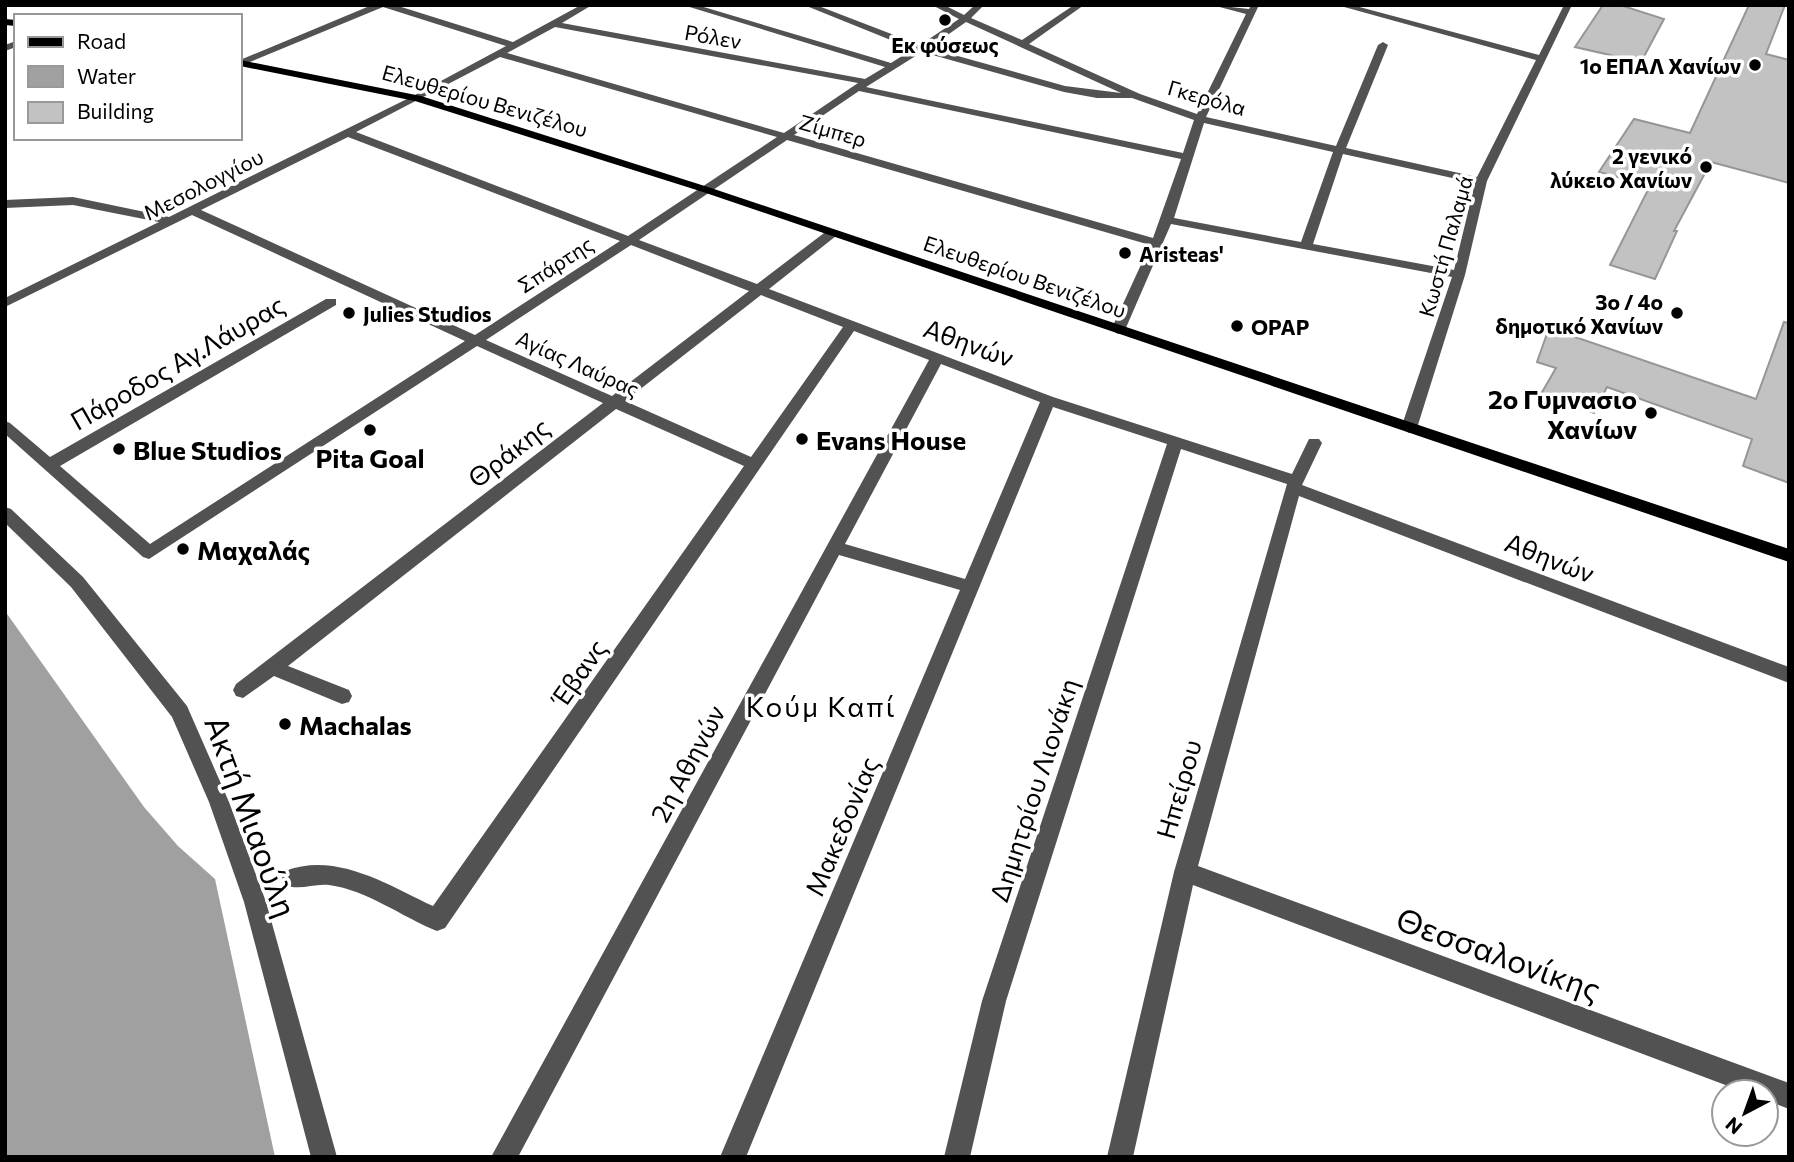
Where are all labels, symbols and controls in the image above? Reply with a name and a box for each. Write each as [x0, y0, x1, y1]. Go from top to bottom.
marker: Εκ φύσεως [937, 12, 953, 28]
legend [14, 14, 242, 140]
street label: Ρόλεν [683, 19, 744, 53]
text: Road [77, 28, 126, 53]
place label: Εκ φύσεως [891, 32, 999, 57]
place label: 1ο ΕΠΑΛ Χανίων [1580, 53, 1741, 78]
marker: 1ο ΕΠΑΛ Χανίων [1747, 57, 1763, 73]
street label: Ελευθερίου Βενιζέλου [379, 59, 591, 141]
text: Water [77, 63, 136, 88]
street label: Γκερόλα [1165, 74, 1249, 120]
text: Building [77, 98, 154, 123]
street label: Ζίμπερ [797, 109, 869, 151]
street label: Μεσολογγίου [139, 143, 267, 225]
place label: 2 γενικό λύκειο Χανίων [1550, 143, 1692, 192]
marker: 2 γενικό λύκειο Χανίων [1698, 159, 1714, 175]
street label: Κωστή Παλαμά [1413, 172, 1477, 320]
street label: Ελευθερίου Βενιζέλου [920, 230, 1130, 322]
street label: Σπάρτης [513, 231, 597, 297]
place label: Aristeas' [1139, 241, 1224, 266]
marker: Aristeas' [1117, 245, 1133, 261]
street label: Πάροδος Αγ.Λάυρας [65, 288, 289, 436]
place label: 3ο / 4ο δημοτικό Χανίων [1495, 289, 1663, 338]
place label: Julies Studios [363, 301, 492, 326]
marker: Julies Studios [341, 305, 357, 321]
marker: 3ο / 4ο δημοτικό Χανίων [1669, 305, 1685, 321]
street label: Αθηνών [920, 311, 1018, 373]
place label: OPAP [1251, 314, 1309, 339]
marker: OPAP [1229, 318, 1245, 334]
street label: Αγίας Λαύρας [513, 325, 643, 401]
place label: 2ο Γυμνασιο Χανίων [1488, 383, 1637, 444]
marker: 2ο Γυμνασιο Χανίων [1643, 405, 1659, 421]
street label: Θράκης [461, 411, 555, 493]
marker: Pita Goal [362, 422, 378, 438]
place label: Evans House [816, 424, 966, 455]
marker: Evans House [794, 431, 810, 447]
place label: Blue Studios [133, 434, 282, 465]
marker: Blue Studios [111, 441, 127, 457]
place label: Pita Goal [315, 442, 425, 473]
street label: Αθηνών [1501, 526, 1599, 588]
place label: Μαχαλάς [197, 534, 310, 565]
marker: Μαχαλάς [175, 541, 191, 557]
street label: Έβανς [543, 633, 612, 713]
street label: Δημητρίου Λιονάκη [982, 674, 1084, 906]
district label: Κούμ Καπί [746, 689, 896, 723]
street label: 2η Αθηνών [643, 699, 731, 827]
place label: Machalas [299, 709, 412, 740]
street label: Ακτή Μιαούλη [197, 710, 307, 922]
marker: Machalas [277, 716, 293, 732]
street label: Ηπείρου [1149, 736, 1207, 842]
street label: Μακεδονίας [798, 752, 884, 900]
street label: Θεσσαλονίκης [1391, 898, 1607, 1008]
north arrow [1710, 1078, 1780, 1148]
text: N [1721, 1113, 1746, 1140]

